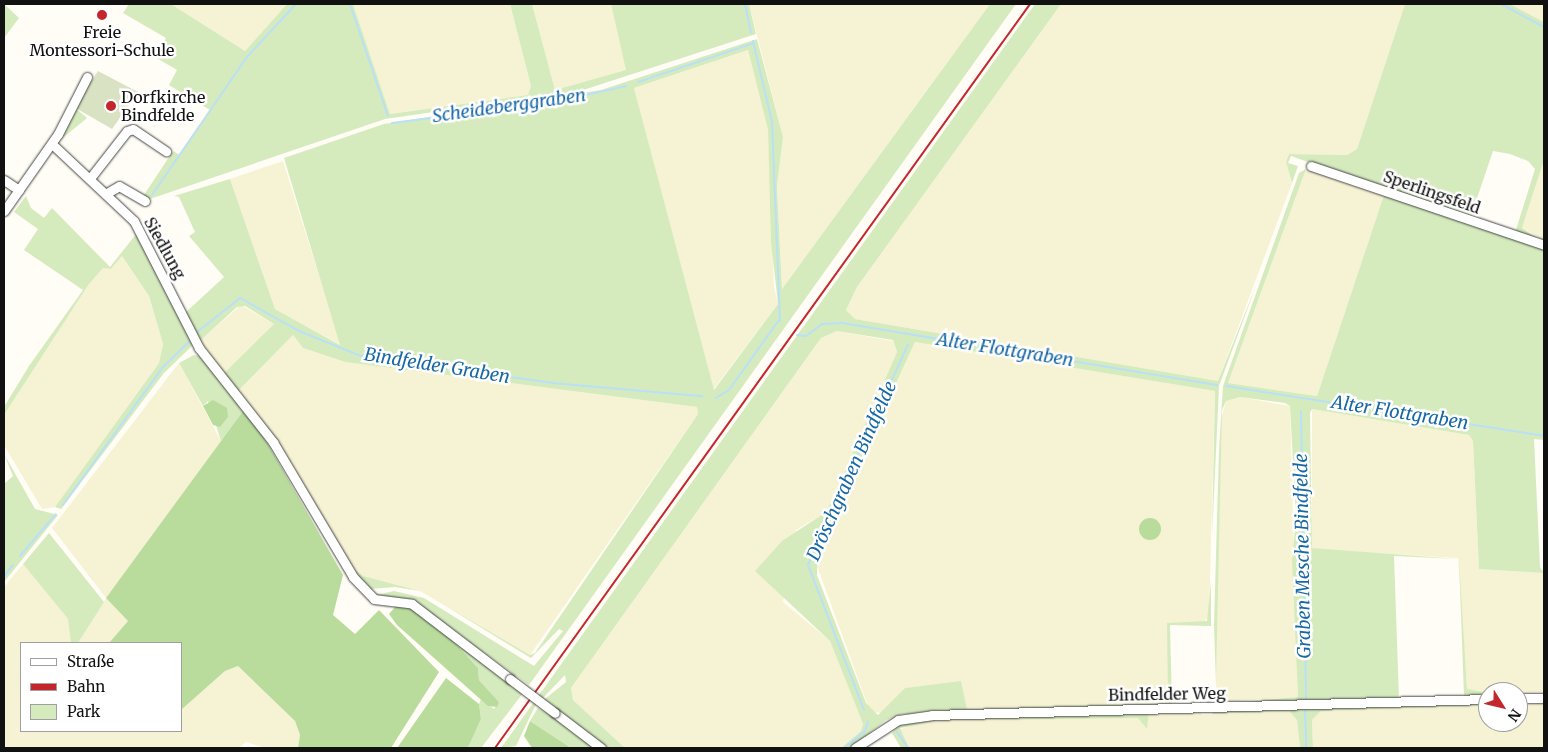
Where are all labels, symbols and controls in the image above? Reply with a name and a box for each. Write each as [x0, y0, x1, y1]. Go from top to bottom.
marker: Freie Montessori-Schule [96, 9, 108, 21]
place label: Freie Montessori-Schule [30, 22, 174, 60]
water label: Scheideberggraben [431, 85, 587, 127]
place label: Dorfkirche Bindfelde [121, 87, 205, 125]
marker: Dorfkirche Bindfelde [105, 100, 117, 112]
street label: Sperlingsfeld [1381, 166, 1483, 218]
street label: Siedlung [140, 214, 190, 282]
water label: Alter Flottgraben [935, 329, 1075, 371]
water label: Bindfelder Graben [363, 344, 511, 388]
water label: Dröschgraben Bindfelde [803, 378, 901, 564]
water label: Alter Flottgraben [1330, 392, 1470, 434]
water label: Graben Mesche Bindfelde [1290, 453, 1316, 659]
legend [20, 642, 182, 732]
text: Straße [67, 652, 114, 671]
text: Bahn [67, 677, 105, 696]
north arrow [1478, 682, 1528, 732]
street label: Bindfelder Weg [1108, 683, 1226, 705]
text: Park [67, 702, 100, 721]
text: N [1504, 705, 1525, 725]

